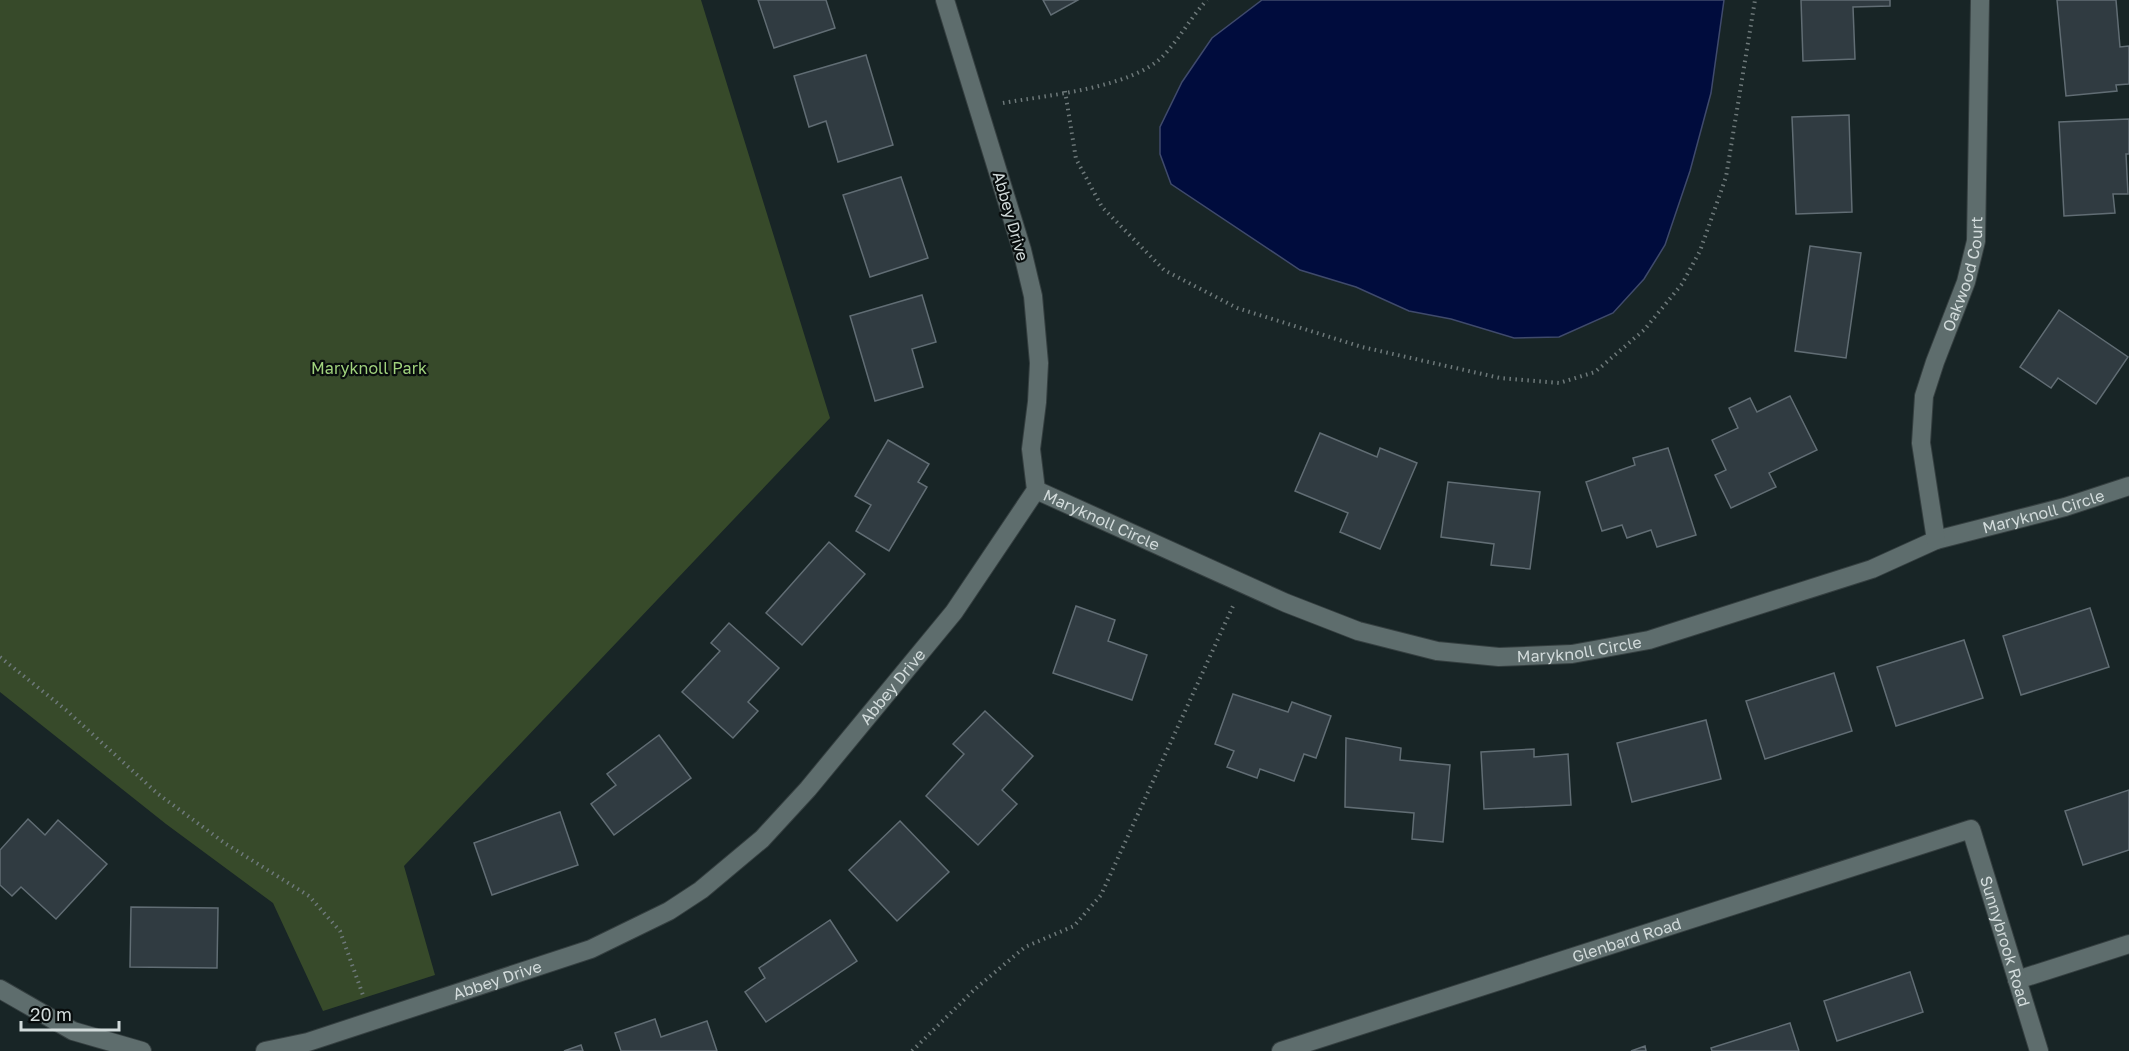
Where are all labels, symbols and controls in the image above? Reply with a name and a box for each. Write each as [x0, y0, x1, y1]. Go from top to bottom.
street label: Abbey Drive [989, 169, 1033, 263]
street label: Oakwood Court [1938, 216, 1986, 334]
park label: Maryknoll Park [311, 358, 427, 378]
street label: Maryknoll Circle [1040, 485, 1163, 555]
street label: Maryknoll Circle [1980, 485, 2107, 538]
street label: Maryknoll Circle [1516, 632, 1643, 666]
street label: Abbey Drive [855, 645, 929, 729]
street label: Sunnybrook Road [1976, 873, 2035, 1009]
street label: Glenbard Road [1569, 913, 1684, 967]
street label: Abbey Drive [450, 956, 544, 1004]
scale bar [21, 994, 118, 1032]
text: 20 m [30, 1003, 72, 1025]

